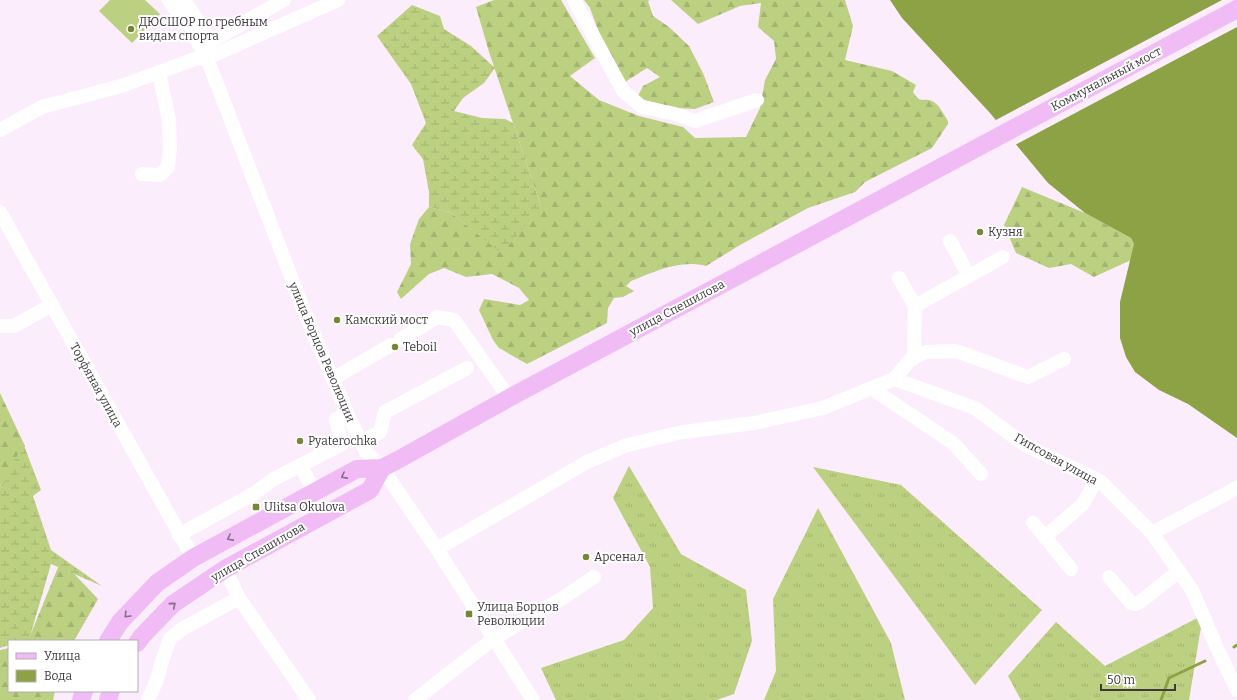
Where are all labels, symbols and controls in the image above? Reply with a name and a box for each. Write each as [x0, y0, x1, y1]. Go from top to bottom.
place label: ДЮСШОР по гребным видам спорта [139, 15, 268, 43]
marker: ДЮСШОР по гребным видам спорта [126, 24, 136, 34]
street label: Коммунальный мост [1048, 44, 1164, 114]
place label: Кузня [988, 225, 1023, 239]
marker: Кузня [975, 227, 985, 237]
street label: улица Спешилова [626, 277, 727, 339]
street label: улица Борцов Революции [286, 279, 358, 424]
place label: Камский мост [345, 313, 428, 327]
marker: Камский мост [332, 315, 342, 325]
street label: Торфяная улица [67, 340, 125, 430]
place label: Teboil [403, 340, 437, 354]
marker: Teboil [390, 342, 400, 352]
street label: Гипсовая улица [1012, 430, 1100, 488]
place label: Pyaterochka [308, 434, 377, 448]
marker: Pyaterochka [295, 436, 305, 446]
one-way arrow [341, 471, 349, 479]
place label: Ulitsa Okulova [264, 500, 345, 514]
marker: Ulitsa Okulova [251, 502, 261, 512]
street label: улица Спешилова [208, 519, 308, 585]
one-way arrow [227, 533, 234, 541]
place label: Арсенал [594, 550, 644, 564]
marker: Арсенал [581, 552, 591, 562]
place label: Улица Борцов Революции [477, 600, 559, 628]
one-way arrow [169, 602, 176, 609]
marker: Улица Борцов Революции [464, 609, 474, 619]
one-way arrow [124, 610, 131, 618]
legend [8, 640, 138, 692]
text: Улица [44, 649, 81, 663]
scale bar [1101, 666, 1175, 692]
text: Вода [44, 669, 73, 683]
text: 50 m [1107, 673, 1136, 687]

